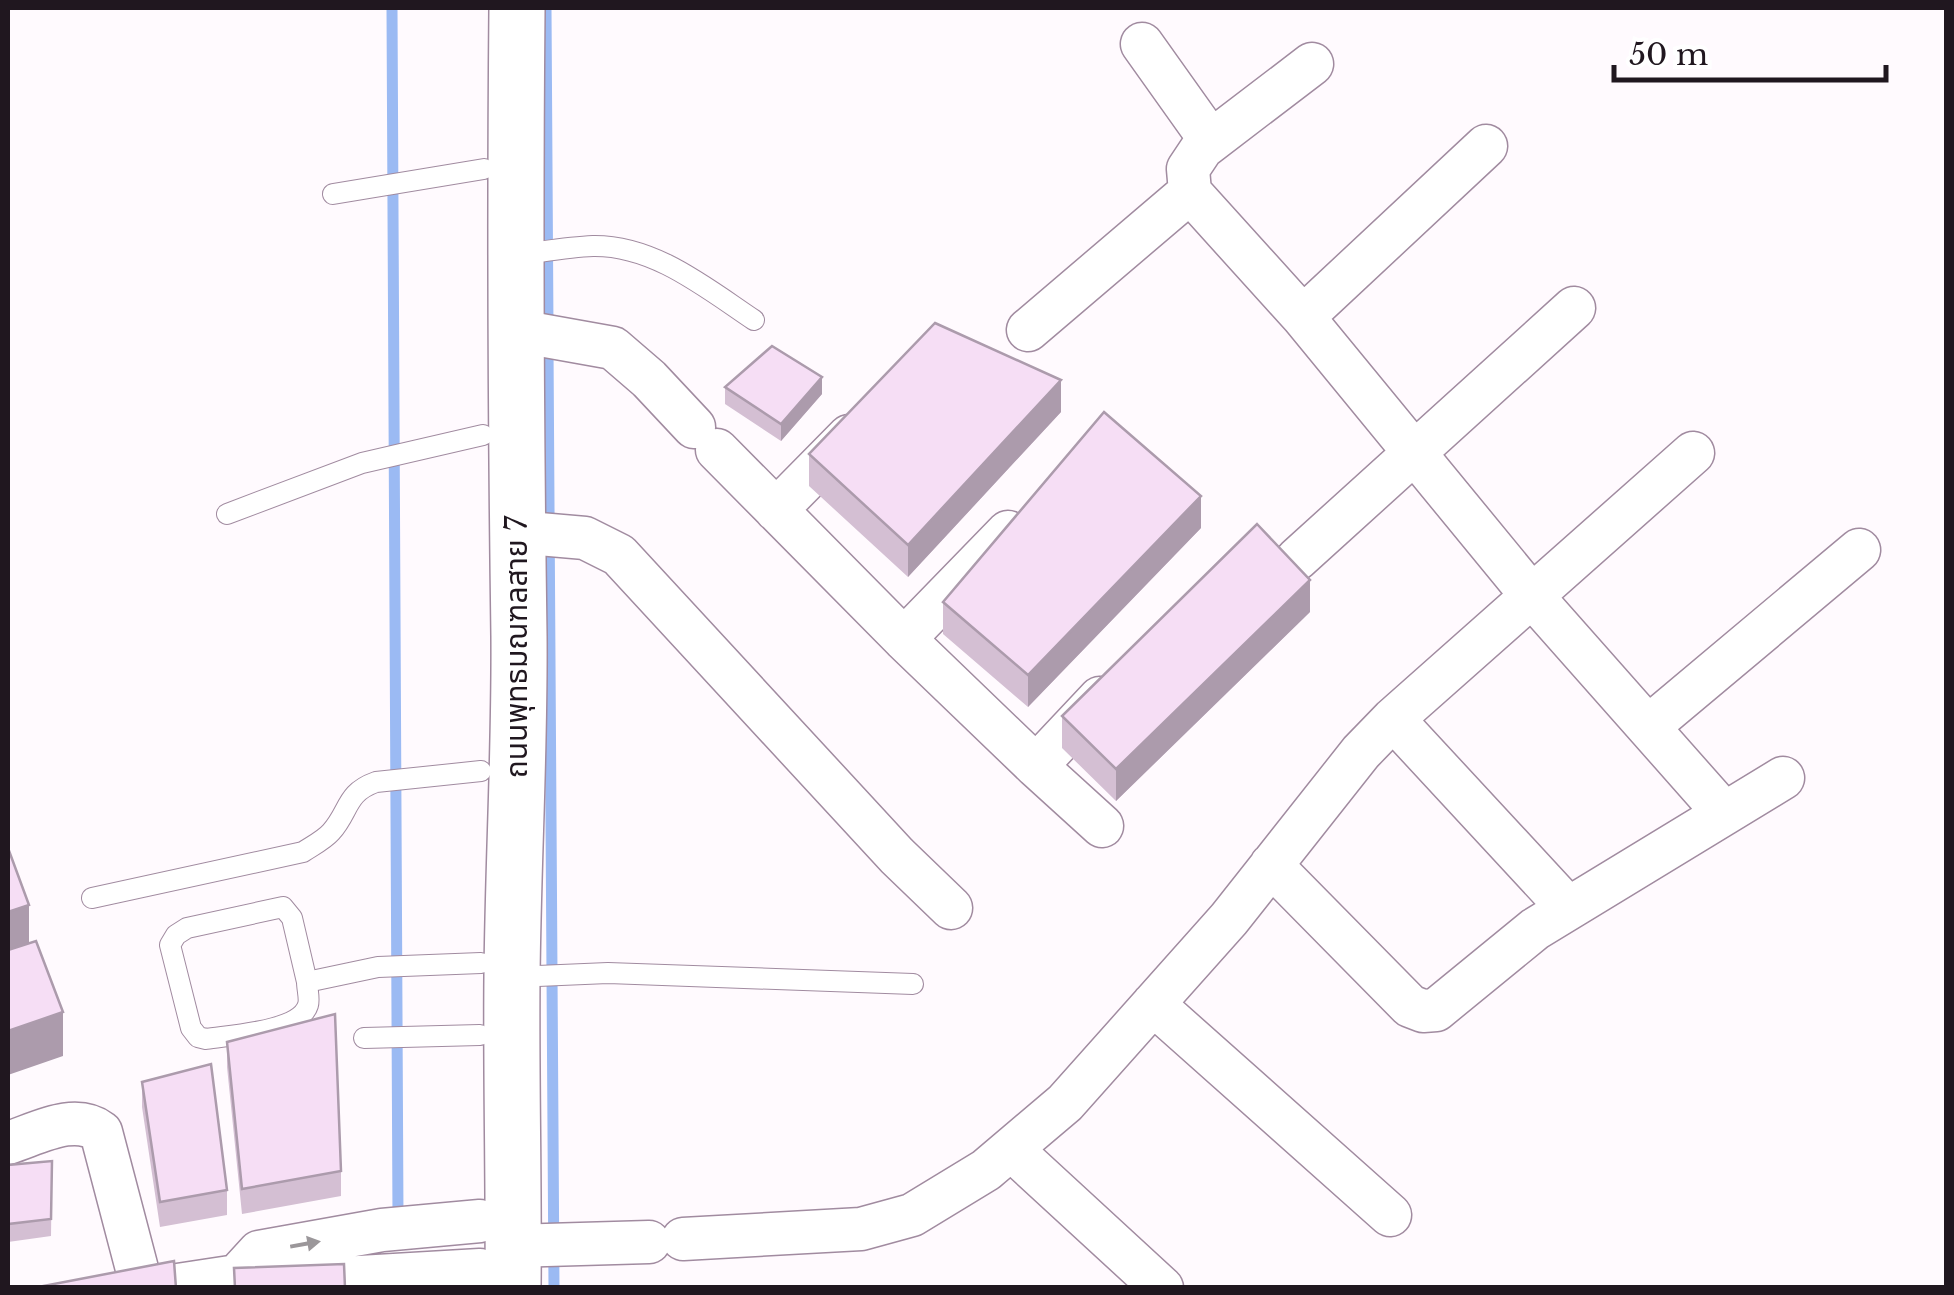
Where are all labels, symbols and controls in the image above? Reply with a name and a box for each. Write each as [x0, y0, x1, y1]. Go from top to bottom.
scale bar [1614, 20, 1886, 82]
text: 50 m [1629, 36, 1708, 73]
street label: ถนนพุทธมณฑลสาย 7 [498, 515, 535, 778]
one-way arrow [289, 1236, 321, 1251]

